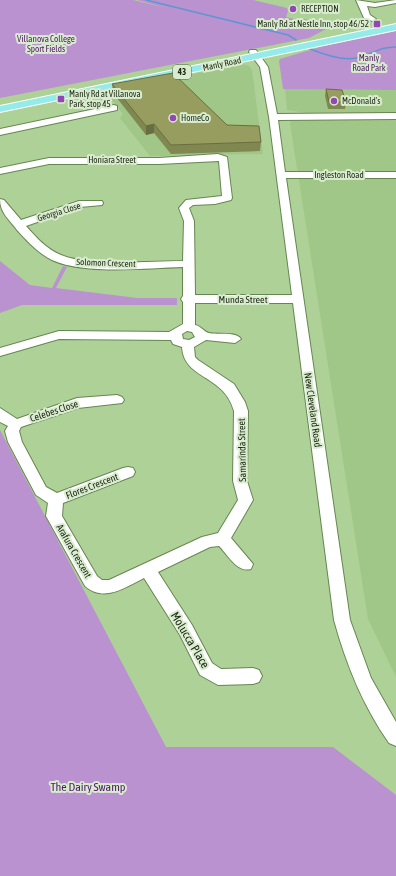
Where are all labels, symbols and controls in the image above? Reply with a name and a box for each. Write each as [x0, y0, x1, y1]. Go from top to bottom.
marker: RECEPTION [288, 4, 298, 14]
place label: RECEPTION [301, 4, 338, 14]
place label: Manly Rd at Nestle Inn, stop 46/52 [257, 19, 369, 29]
marker: Manly Rd at Nestle Inn, stop 46/52 [372, 19, 382, 29]
park label: Villanova College Sport Fields [17, 34, 75, 54]
park label: Manly Road Park [352, 53, 386, 73]
street label: Manly Road [202, 55, 242, 73]
road number: 43 [173, 65, 191, 79]
place label: Manly Rd at Villanova Park, stop 45 [69, 89, 141, 109]
marker: Manly Rd at Villanova Park, stop 45 [56, 94, 66, 104]
marker: McDonald's [329, 96, 339, 106]
place label: McDonald's [342, 96, 380, 106]
marker: HomeCo [168, 113, 178, 123]
place label: HomeCo [181, 113, 209, 123]
street label: Honiara Street [88, 155, 136, 165]
street label: Ingleston Road [314, 170, 364, 180]
street label: Georgia Close [36, 201, 82, 223]
street label: Solomon Crescent [76, 257, 136, 269]
street label: Munda Street [218, 294, 268, 305]
street label: New Cleveland Road [302, 372, 324, 448]
street label: Celebes Close [28, 398, 80, 424]
street label: Samarinda Street [236, 418, 248, 482]
street label: Flores Crescent [64, 471, 120, 501]
street label: Arafura Crescent [54, 522, 94, 580]
street label: Molucca Place [168, 609, 212, 671]
park label: The Dairy Swamp [50, 780, 126, 794]

